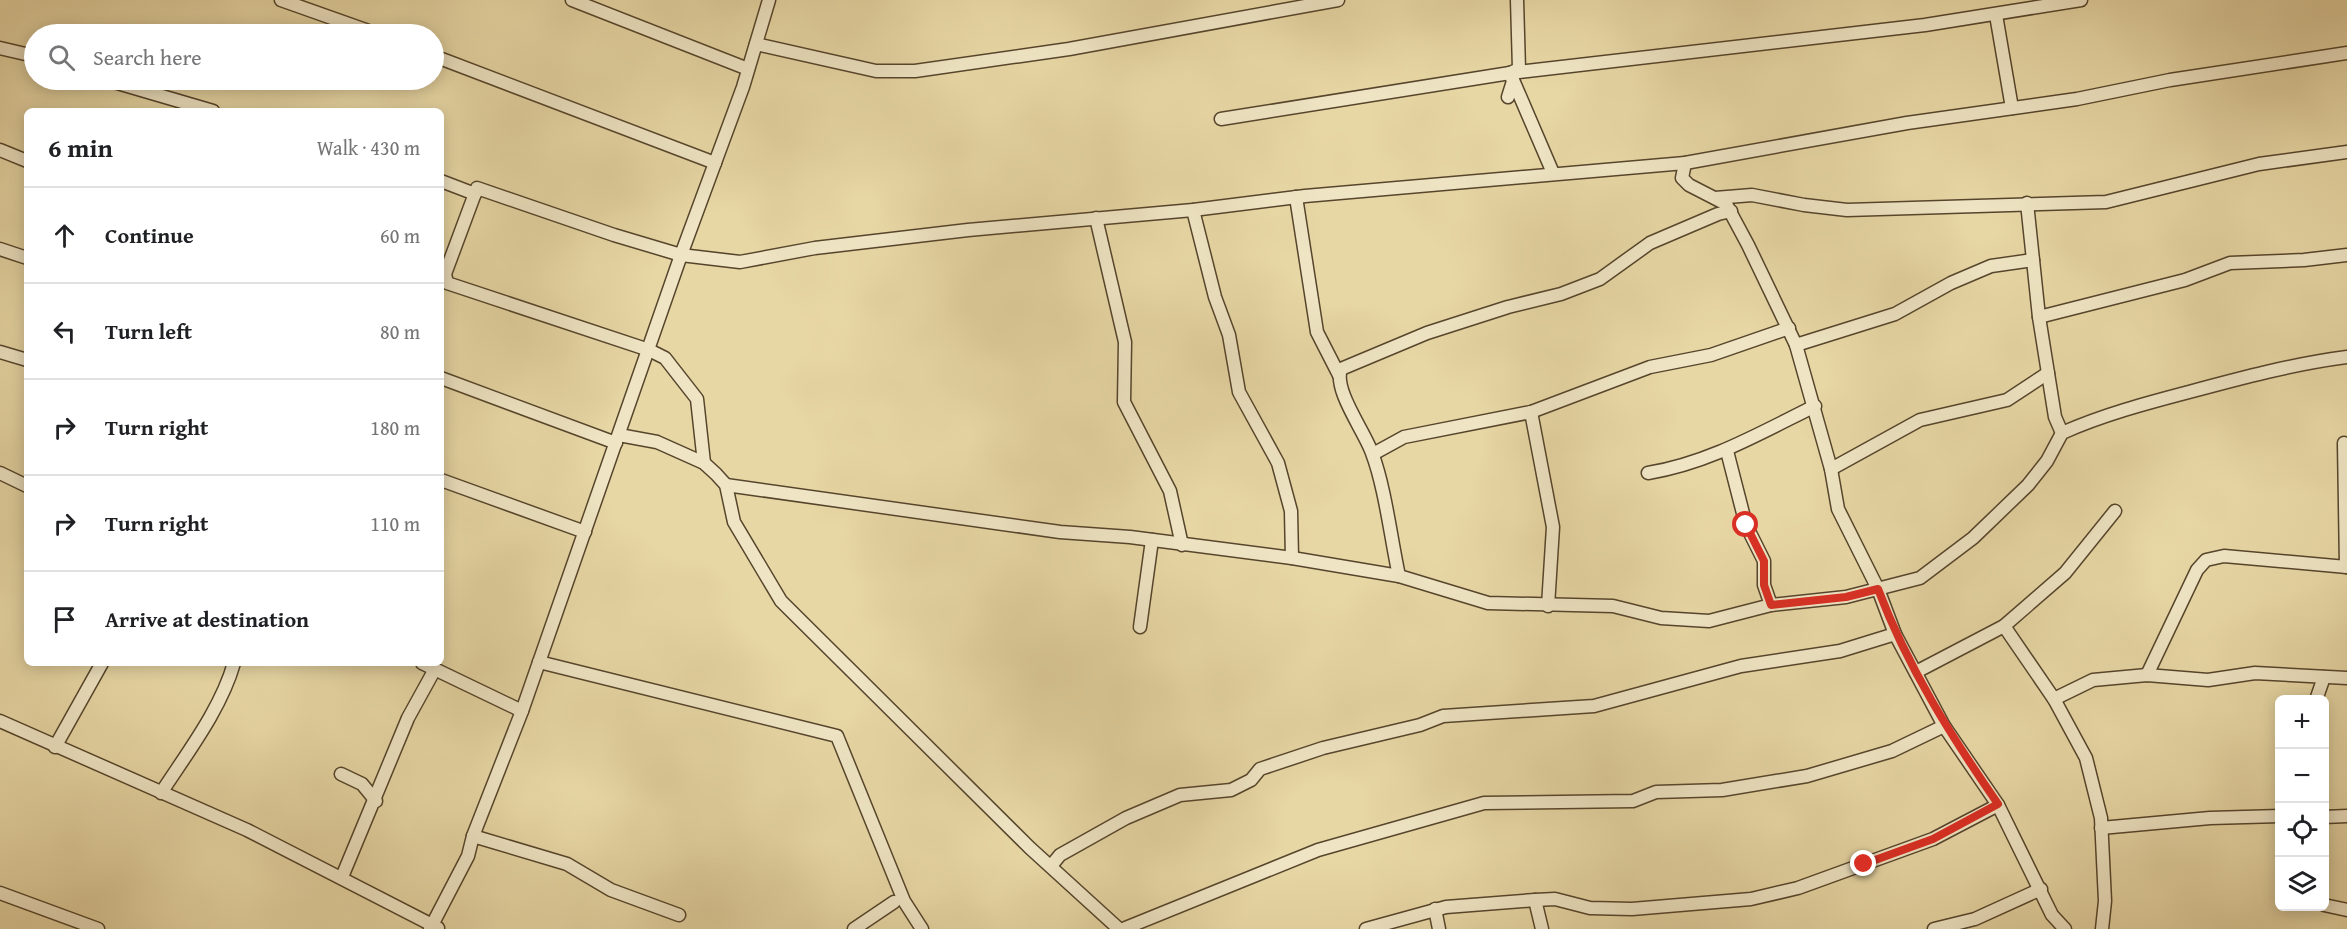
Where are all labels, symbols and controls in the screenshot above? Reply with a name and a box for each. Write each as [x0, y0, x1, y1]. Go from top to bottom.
search box [24, 24, 444, 90]
icon: search [45, 41, 78, 74]
text: Search here [93, 41, 202, 73]
text: 6 min [48, 128, 113, 167]
text: Walk · 430 m [317, 133, 420, 162]
icon: ahead [48, 219, 81, 252]
text: Continue [105, 219, 194, 251]
text: 60 m [380, 221, 420, 250]
icon: left [48, 315, 81, 348]
text: Turn left [105, 315, 192, 347]
text: 80 m [380, 317, 420, 346]
icon: right [48, 411, 81, 444]
text: Turn right [105, 411, 208, 443]
text: 180 m [370, 413, 420, 442]
icon: right [48, 507, 81, 540]
text: Turn right [105, 507, 208, 539]
text: 110 m [370, 509, 420, 538]
route start [1732, 511, 1758, 537]
icon: arrive [48, 603, 81, 636]
text: Arrive at destination [105, 603, 309, 635]
map controls [2275, 695, 2329, 911]
button: + [2275, 695, 2329, 749]
button: − [2275, 749, 2329, 803]
button: locate [2275, 803, 2329, 857]
route end [1850, 850, 1876, 876]
button: layers [2275, 857, 2329, 911]

